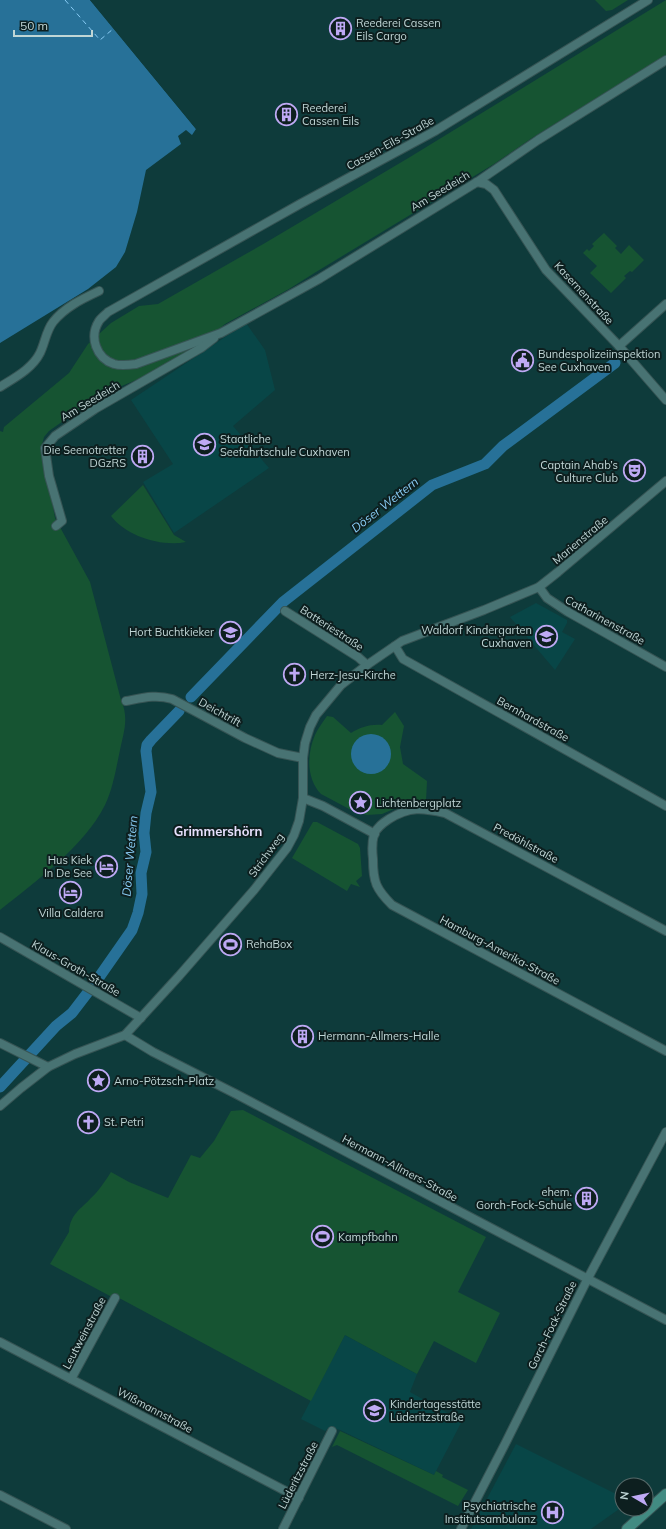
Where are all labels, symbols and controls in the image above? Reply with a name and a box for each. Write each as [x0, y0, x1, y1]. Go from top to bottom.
scale bar [14, 12, 92, 38]
building icon: Reederei Cassen Eils Cargo [327, 16, 353, 42]
place label: Reederei Cassen Eils Cargo [356, 16, 441, 43]
text: 50 m [20, 18, 48, 33]
building icon: Reederei Cassen Eils [273, 101, 299, 127]
place label: Reederei Cassen Eils [302, 101, 359, 128]
street label: Cassen-Eils-Straße [344, 113, 436, 173]
street label: Am Seedeich [408, 168, 472, 214]
street label: Kasernenstraße [551, 259, 617, 327]
public building icon: Bundespolizeiinspektion See Cuxhaven [509, 347, 535, 373]
place label: Bundespolizeiinspektion See Cuxhaven [538, 347, 660, 374]
street label: Am Seedeich [58, 378, 122, 424]
school or university icon: Staatliche Seefahrtschule Cuxhaven [192, 432, 218, 458]
place label: Staatliche Seefahrtschule Cuxhaven [220, 432, 350, 459]
place label: Die Seenotretter DGzRS [44, 443, 126, 470]
building icon: Die Seenotretter DGzRS [129, 443, 155, 469]
place label: Captain Ahab’s Culture Club [540, 458, 618, 485]
theatre icon: Captain Ahab’s Culture Club [621, 458, 647, 484]
water label: Döser Wettern [348, 474, 421, 535]
street label: Marienstraße [550, 513, 610, 567]
street label: Catharinenstraße [563, 592, 647, 648]
street label: Batteriestraße [298, 602, 366, 654]
school or university icon: Hort Buchtkieker [217, 619, 243, 645]
place label: Waldorf Kindergarten Cuxhaven [421, 623, 532, 650]
school or university icon: Waldorf Kindergarten Cuxhaven [534, 623, 560, 649]
place label: Hort Buchtkieker [129, 625, 214, 639]
church icon: Herz-Jesu-Kirche [282, 662, 308, 688]
place label: Herz-Jesu-Kirche [310, 668, 396, 682]
street label: Bernhardstraße [495, 693, 571, 745]
street label: Deichtrift [196, 695, 244, 729]
place icon: Lichtenbergplatz [347, 790, 373, 816]
place label: Lichtenbergplatz [376, 796, 462, 810]
water label: Döser Wettern [118, 815, 141, 897]
street label: Predöhlstraße [491, 820, 561, 866]
district label: Grimmershörn [174, 823, 262, 839]
street label: Strichweg [245, 830, 287, 880]
place label: Hus Kiek In De See [44, 853, 92, 880]
hotel icon: Hus Kiek In De See [94, 853, 120, 879]
hotel icon: Villa Caldera [58, 880, 84, 906]
place label: Villa Caldera [39, 906, 103, 920]
street label: Hamburg-Amerika-Straße [438, 912, 562, 988]
sports icon: RehaBox [218, 931, 244, 957]
street label: Klaus-Groth-Straße [29, 937, 123, 999]
place label: RehaBox [246, 937, 292, 951]
building icon: Hermann-Allmers-Halle [290, 1023, 316, 1049]
place label: Hermann-Allmers-Halle [318, 1029, 439, 1043]
place icon: Arno-Pötzsch-Platz [85, 1068, 111, 1094]
place label: Arno-Pötzsch-Platz [114, 1074, 215, 1088]
church icon: St. Petri [76, 1109, 102, 1135]
place label: St. Petri [104, 1115, 144, 1129]
street label: Hermann-Allmers-Straße [340, 1132, 460, 1204]
place label: ehem. Gorch-Fock-Schule [476, 1185, 572, 1212]
building icon: ehem. Gorch-Fock-Schule [574, 1185, 600, 1211]
sports icon: Kampfbahn [309, 1224, 335, 1250]
place label: Kampfbahn [338, 1230, 398, 1244]
street label: Gorch-Fock-Straße [525, 1279, 579, 1371]
street label: Leutweinstraße [59, 1295, 109, 1371]
street label: Wißmannstraße [115, 1384, 195, 1436]
school or university icon: Kindertagesstätte Lüderitzstraße [361, 1397, 387, 1423]
place label: Kindertagesstätte Lüderitzstraße [390, 1397, 481, 1424]
street label: Lüderitzstraße [275, 1439, 321, 1511]
north arrow [614, 1477, 654, 1517]
text: N [617, 1490, 632, 1501]
place label: Psychiatrische Institutsambulanz [445, 1499, 536, 1526]
hospital icon: Psychiatrische Institutsambulanz [539, 1499, 565, 1525]

